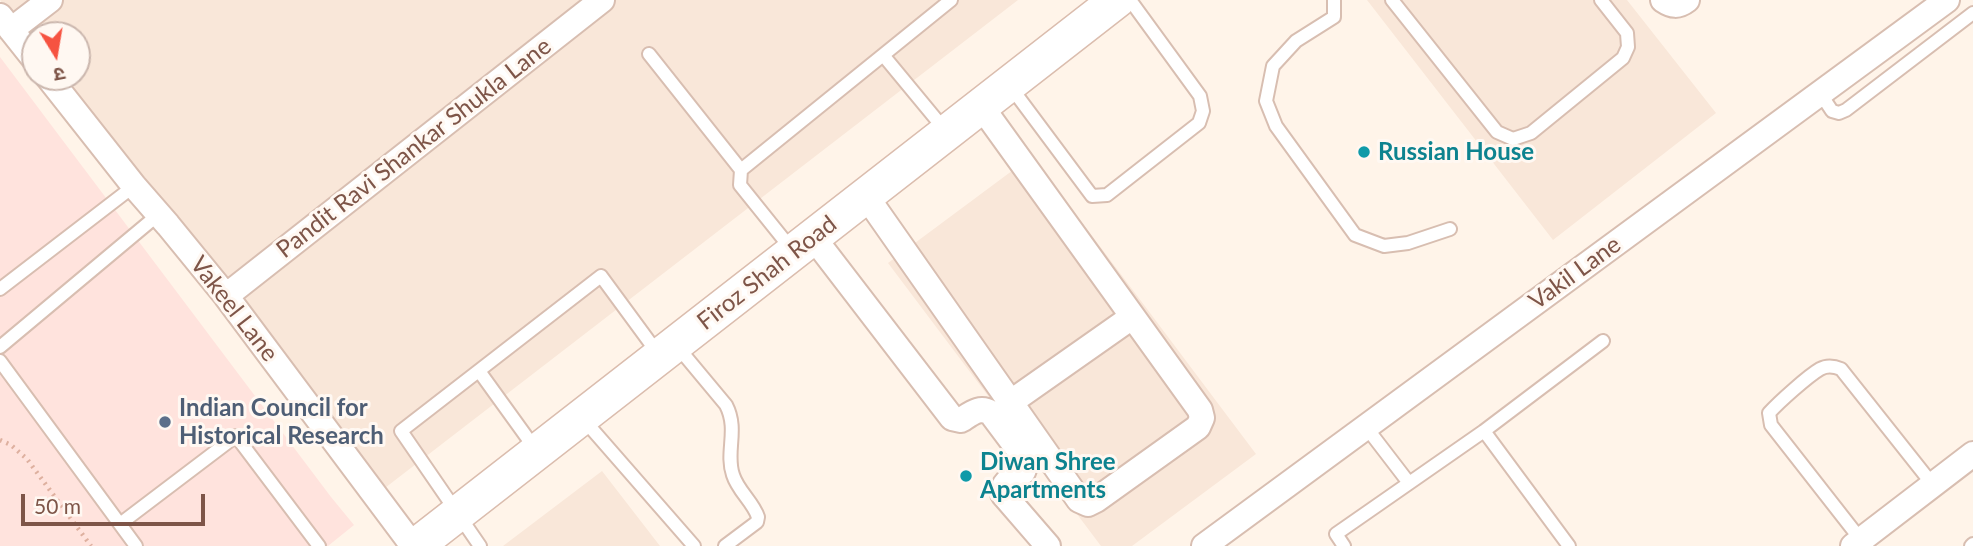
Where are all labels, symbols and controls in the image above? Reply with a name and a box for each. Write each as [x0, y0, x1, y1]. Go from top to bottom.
north arrow [21, 21, 91, 91]
street label: Pandit Ravi Shankar Shukla Lane [271, 32, 557, 264]
text: उ [52, 63, 67, 87]
place label: Russian House [1378, 138, 1534, 166]
marker: Russian House [1356, 144, 1372, 160]
street label: Firoz Shah Road [692, 210, 842, 336]
street label: Vakil Lane [1523, 230, 1627, 316]
street label: Vakeel Lane [184, 251, 284, 367]
place label: Indian Council for Historical Research [179, 394, 384, 450]
marker: Indian Council for Historical Research [157, 414, 173, 430]
place label: Diwan Shree Apartments [980, 448, 1116, 504]
marker: Diwan Shree Apartments [958, 468, 974, 484]
scale bar [24, 480, 208, 524]
text: 50 m [34, 493, 81, 518]

